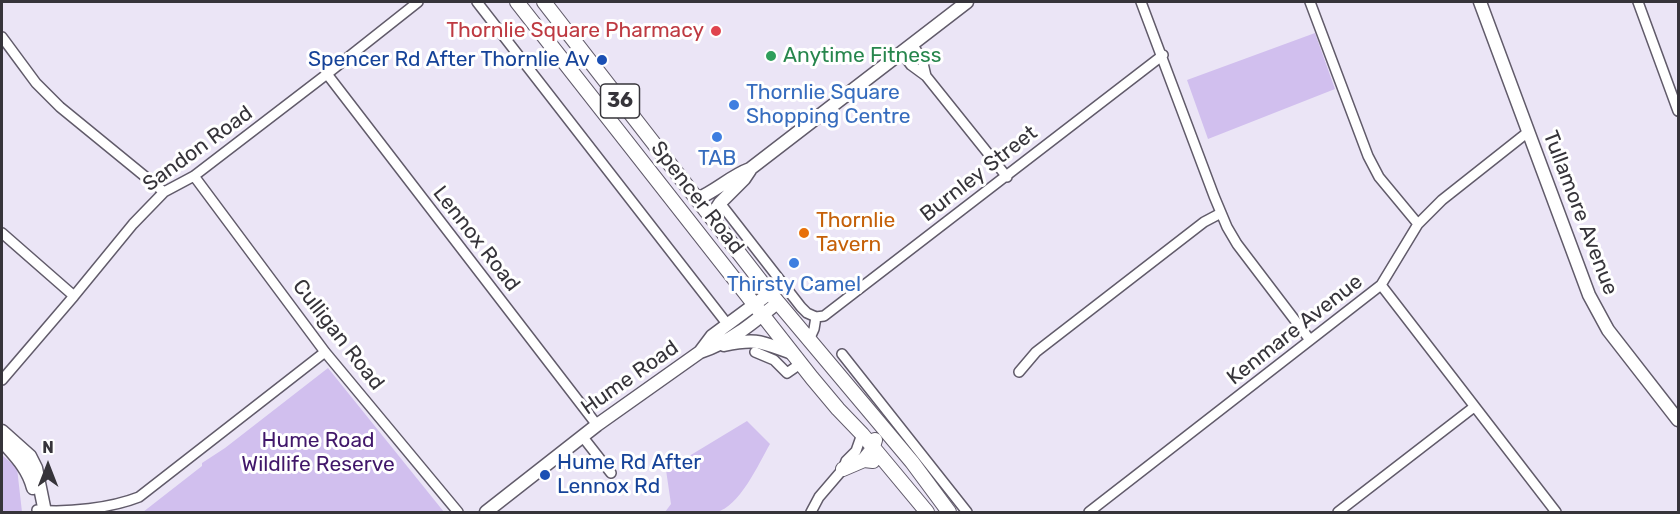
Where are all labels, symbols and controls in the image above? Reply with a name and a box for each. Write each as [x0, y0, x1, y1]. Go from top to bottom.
place label: Thornlie Square Pharmacy [446, 18, 704, 44]
marker: Thornlie Square Pharmacy [709, 24, 723, 38]
place label: Anytime Fitness [783, 43, 941, 69]
place label: Spencer Rd After Thornlie Av [308, 47, 590, 73]
marker: Anytime Fitness [764, 49, 778, 63]
marker: Spencer Rd After Thornlie Av [595, 53, 609, 67]
place label: Thornlie Square Shopping Centre [746, 80, 910, 130]
road number: 36 [600, 84, 640, 118]
marker: Thornlie Square Shopping Centre [727, 98, 741, 112]
street label: Sandon Road [138, 101, 258, 197]
street label: Burnley Street [916, 121, 1042, 227]
street label: Tullamore Avenue [1537, 127, 1623, 299]
marker: TAB [710, 130, 724, 144]
street label: Spencer Road [645, 137, 749, 259]
place label: TAB [698, 146, 736, 172]
street label: Lennox Road [427, 181, 525, 297]
place label: Thornlie Tavern [816, 208, 895, 258]
marker: Thornlie Tavern [797, 226, 811, 240]
marker: Thirsty Camel [787, 256, 801, 270]
street label: Kenmare Avenue [1222, 269, 1368, 391]
place label: Thirsty Camel [727, 272, 861, 298]
street label: Culligan Road [287, 275, 389, 395]
street label: Hume Road [577, 335, 683, 421]
park label: Hume Road Wildlife Reserve [241, 428, 395, 478]
north arrow [18, 436, 78, 496]
text: N [42, 438, 54, 457]
place label: Hume Rd After Lennox Rd [557, 450, 701, 500]
marker: Hume Rd After Lennox Rd [538, 468, 552, 482]

